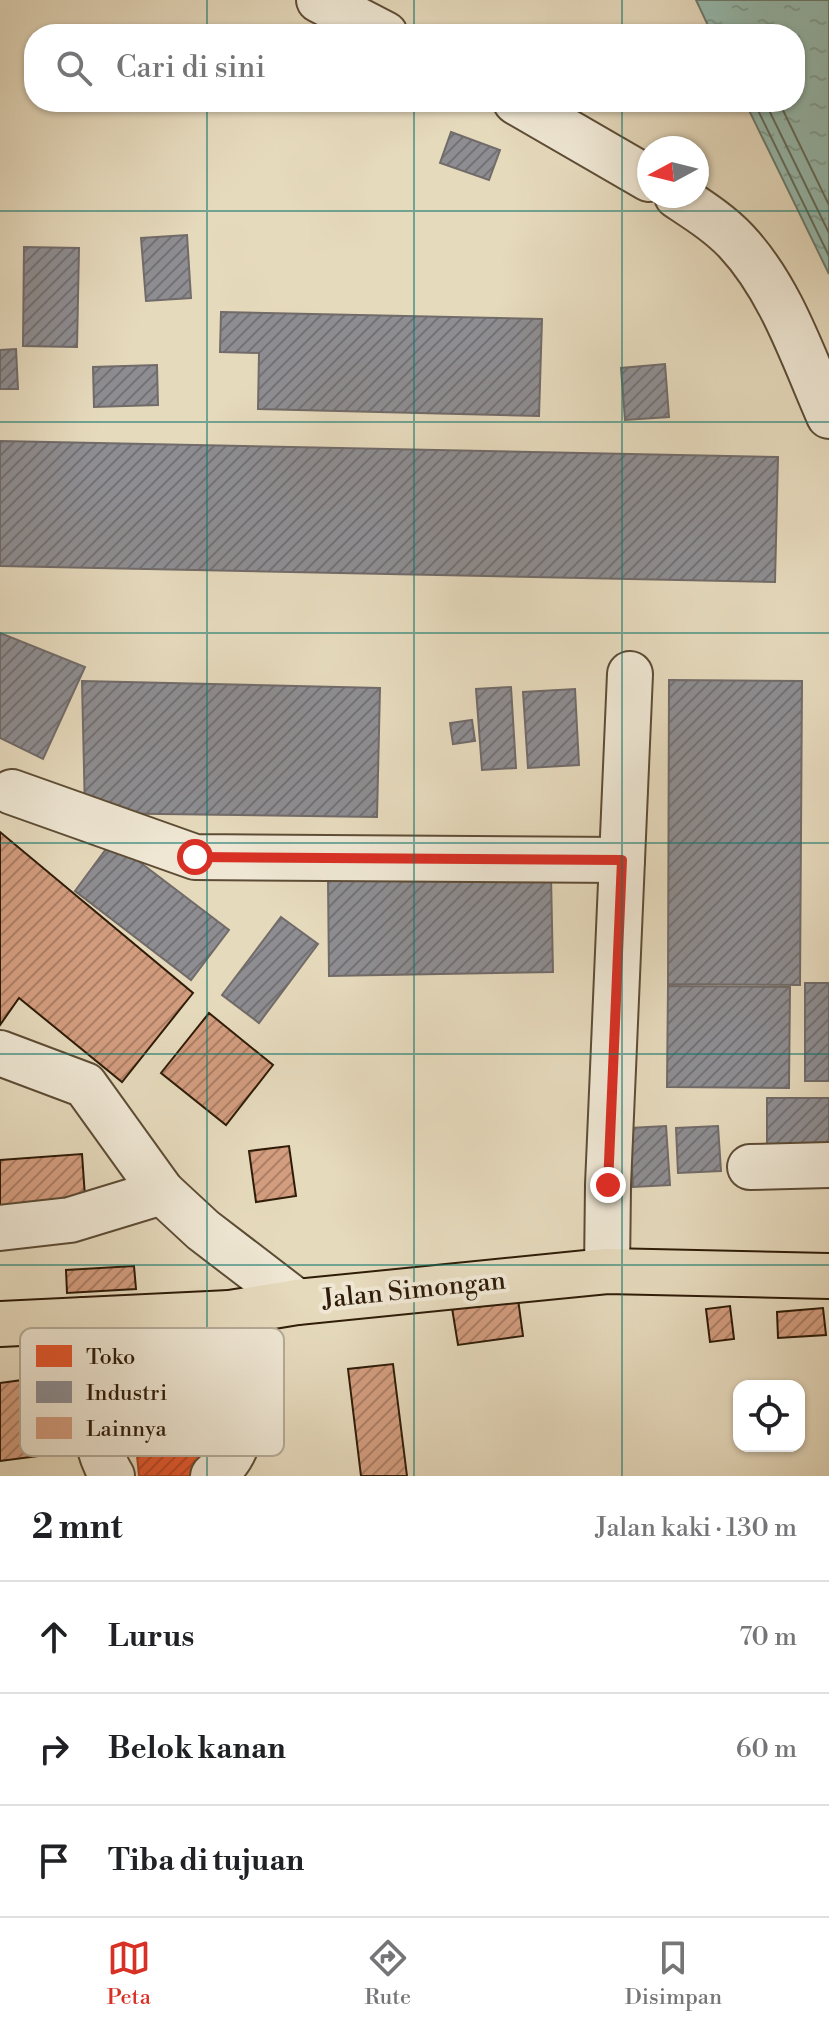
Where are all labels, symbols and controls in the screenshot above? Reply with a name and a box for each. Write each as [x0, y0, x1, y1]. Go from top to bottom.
search box [24, 24, 805, 112]
icon: search [52, 46, 96, 90]
text: Cari di sini [116, 49, 265, 87]
north arrow [637, 136, 709, 208]
route start [177, 839, 213, 875]
route end [590, 1167, 626, 1203]
street label: Jalan Simongan [320, 1264, 507, 1316]
legend [20, 1328, 284, 1456]
text: Toko [86, 1344, 135, 1371]
text: Industri [86, 1380, 167, 1407]
map controls [733, 1380, 805, 1452]
button: locate [733, 1380, 805, 1452]
text: Lainnya [86, 1416, 168, 1443]
text: 2 mnt [32, 1507, 123, 1549]
text: Jalan kaki · 130 m [595, 1512, 797, 1544]
icon: ahead [32, 1615, 76, 1659]
text: Lurus [108, 1618, 194, 1656]
text: 70 m [739, 1621, 797, 1653]
icon: right [32, 1727, 76, 1771]
text: Belok kanan [108, 1730, 286, 1768]
text: 60 m [736, 1733, 797, 1765]
icon: arrive [32, 1839, 76, 1883]
text: Tiba di tujuan [108, 1842, 304, 1880]
tab: Peta [107, 1936, 151, 2011]
tab: Rute [365, 1936, 411, 2011]
tab: Disimpan [625, 1936, 722, 2011]

